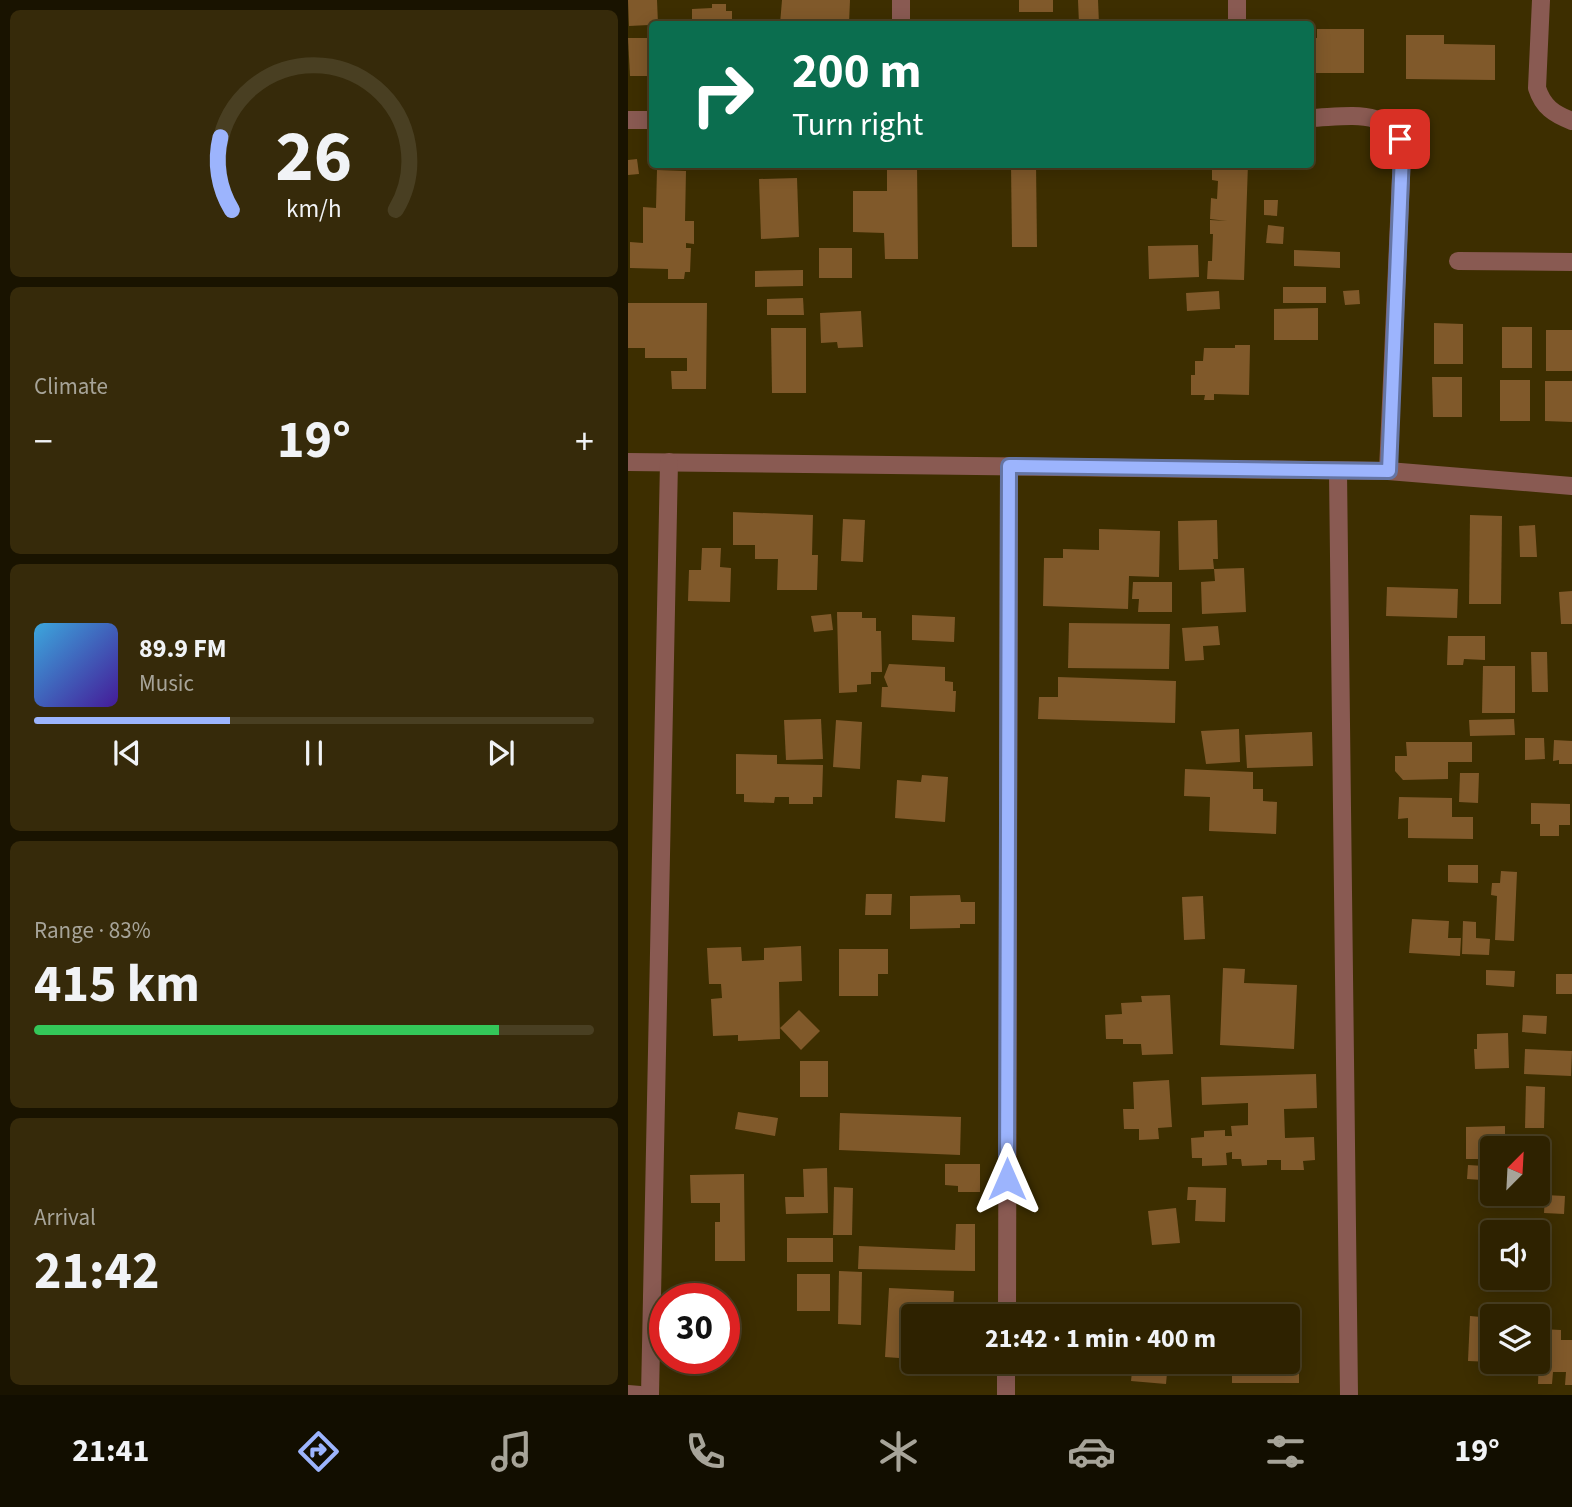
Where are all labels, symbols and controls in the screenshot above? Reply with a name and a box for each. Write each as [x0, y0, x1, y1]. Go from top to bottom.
text: 200 m [792, 37, 921, 107]
icon: right [677, 49, 768, 140]
text: Turn right [792, 102, 923, 148]
text: 26 [276, 105, 352, 209]
pin [1370, 109, 1430, 169]
icon: arrive [1381, 120, 1419, 158]
text: km/h [286, 190, 342, 226]
text: Climate [34, 370, 108, 403]
text: 19° [277, 404, 351, 478]
text: − [34, 415, 53, 469]
text: + [575, 415, 594, 469]
text: 89.9 FM [139, 630, 227, 667]
text: Music [139, 667, 194, 700]
icon: previous [108, 734, 146, 772]
icon: pause [295, 734, 333, 772]
icon: next [482, 734, 520, 772]
text: Range · 83% [34, 914, 151, 947]
text: 415 km [34, 948, 200, 1022]
north arrow [1480, 1136, 1550, 1206]
map controls [1480, 1136, 1550, 1374]
position arrow [970, 1142, 1044, 1216]
text: Arrival [34, 1201, 96, 1234]
button: sound [1480, 1220, 1550, 1290]
text: 21:42 [34, 1235, 159, 1309]
speed limit sign: 30 [649, 1283, 740, 1374]
button: layers [1480, 1304, 1550, 1374]
text: 21:42 · 1 min · 400 m [985, 1320, 1216, 1357]
icon: directions [294, 1427, 343, 1476]
icon: music [487, 1427, 536, 1476]
icon: phone [681, 1427, 730, 1476]
icon: climate [874, 1427, 923, 1476]
icon: car [1067, 1427, 1116, 1476]
icon: filters [1261, 1427, 1310, 1476]
text: 21:41 [72, 1428, 149, 1474]
text: 19° [1454, 1428, 1500, 1474]

